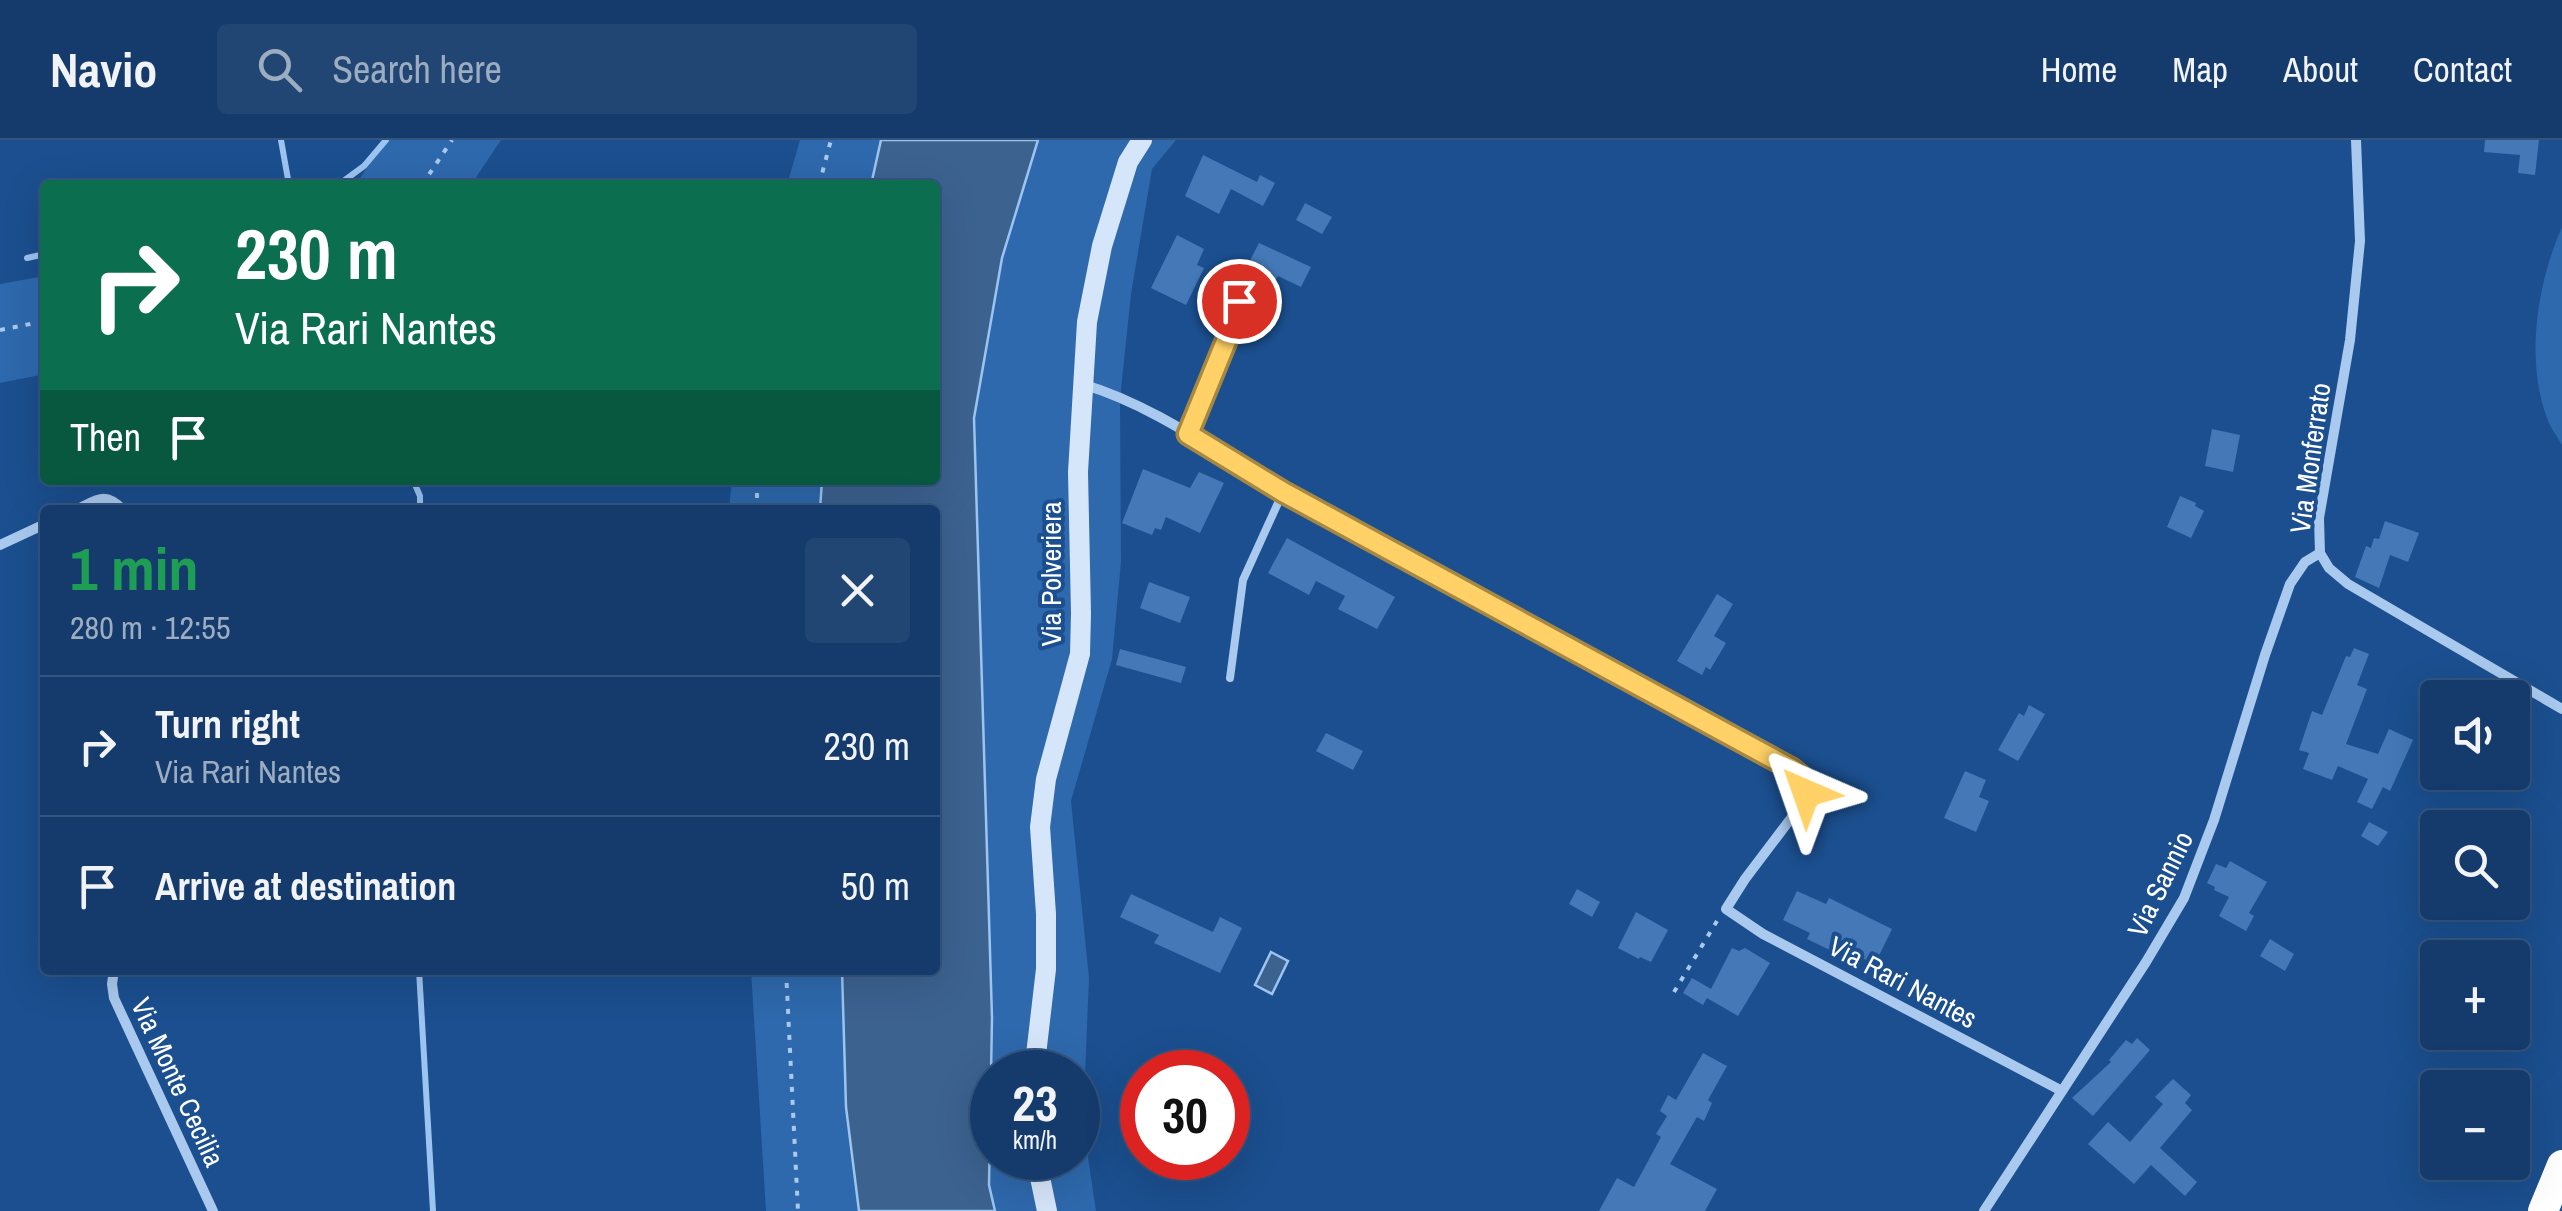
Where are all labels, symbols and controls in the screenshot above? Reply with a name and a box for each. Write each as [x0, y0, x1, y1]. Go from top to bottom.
search box [217, 24, 917, 114]
text: Navio [50, 37, 157, 102]
icon: search [252, 42, 307, 97]
text: Search here [332, 44, 502, 95]
text: Home [2041, 46, 2117, 93]
text: Map [2172, 46, 2228, 93]
text: About [2283, 46, 2358, 93]
text: Contact [2413, 46, 2512, 93]
text: 230 m [235, 207, 398, 301]
icon: right [70, 220, 200, 350]
pin [1197, 259, 1282, 344]
icon: arrive [1212, 274, 1267, 329]
text: Via Rari Nantes [235, 297, 497, 358]
street label: Via Monferrato [2281, 380, 2339, 536]
icon: arrive [161, 410, 216, 465]
text: Then [70, 412, 141, 463]
street label: Via Polveriera [1032, 501, 1070, 647]
text: 1 min [70, 528, 199, 609]
button: close [805, 538, 910, 643]
text: 280 m · 12:55 [70, 606, 230, 649]
map controls [2420, 680, 2530, 1180]
button: sound [2420, 680, 2530, 790]
text: Turn right [155, 699, 300, 750]
icon: right [70, 719, 125, 774]
text: 230 m [823, 721, 910, 772]
position arrow [1754, 741, 1858, 845]
text: Via Rari Nantes [155, 750, 341, 793]
button: search [2420, 810, 2530, 920]
street label: Via Sannio [2118, 825, 2202, 943]
icon: arrive [70, 859, 125, 914]
text: Arrive at destination [155, 861, 456, 912]
text: 50 m [841, 861, 910, 912]
street label: Via Rari Nantes [1822, 927, 1984, 1037]
button: + [2420, 940, 2530, 1050]
street label: Via Monte Cecilia [122, 991, 234, 1173]
speed limit sign: 30 [1120, 1050, 1250, 1180]
text: 23 [1012, 1069, 1058, 1137]
button: − [2420, 1070, 2530, 1180]
text: km/h [1013, 1123, 1057, 1157]

